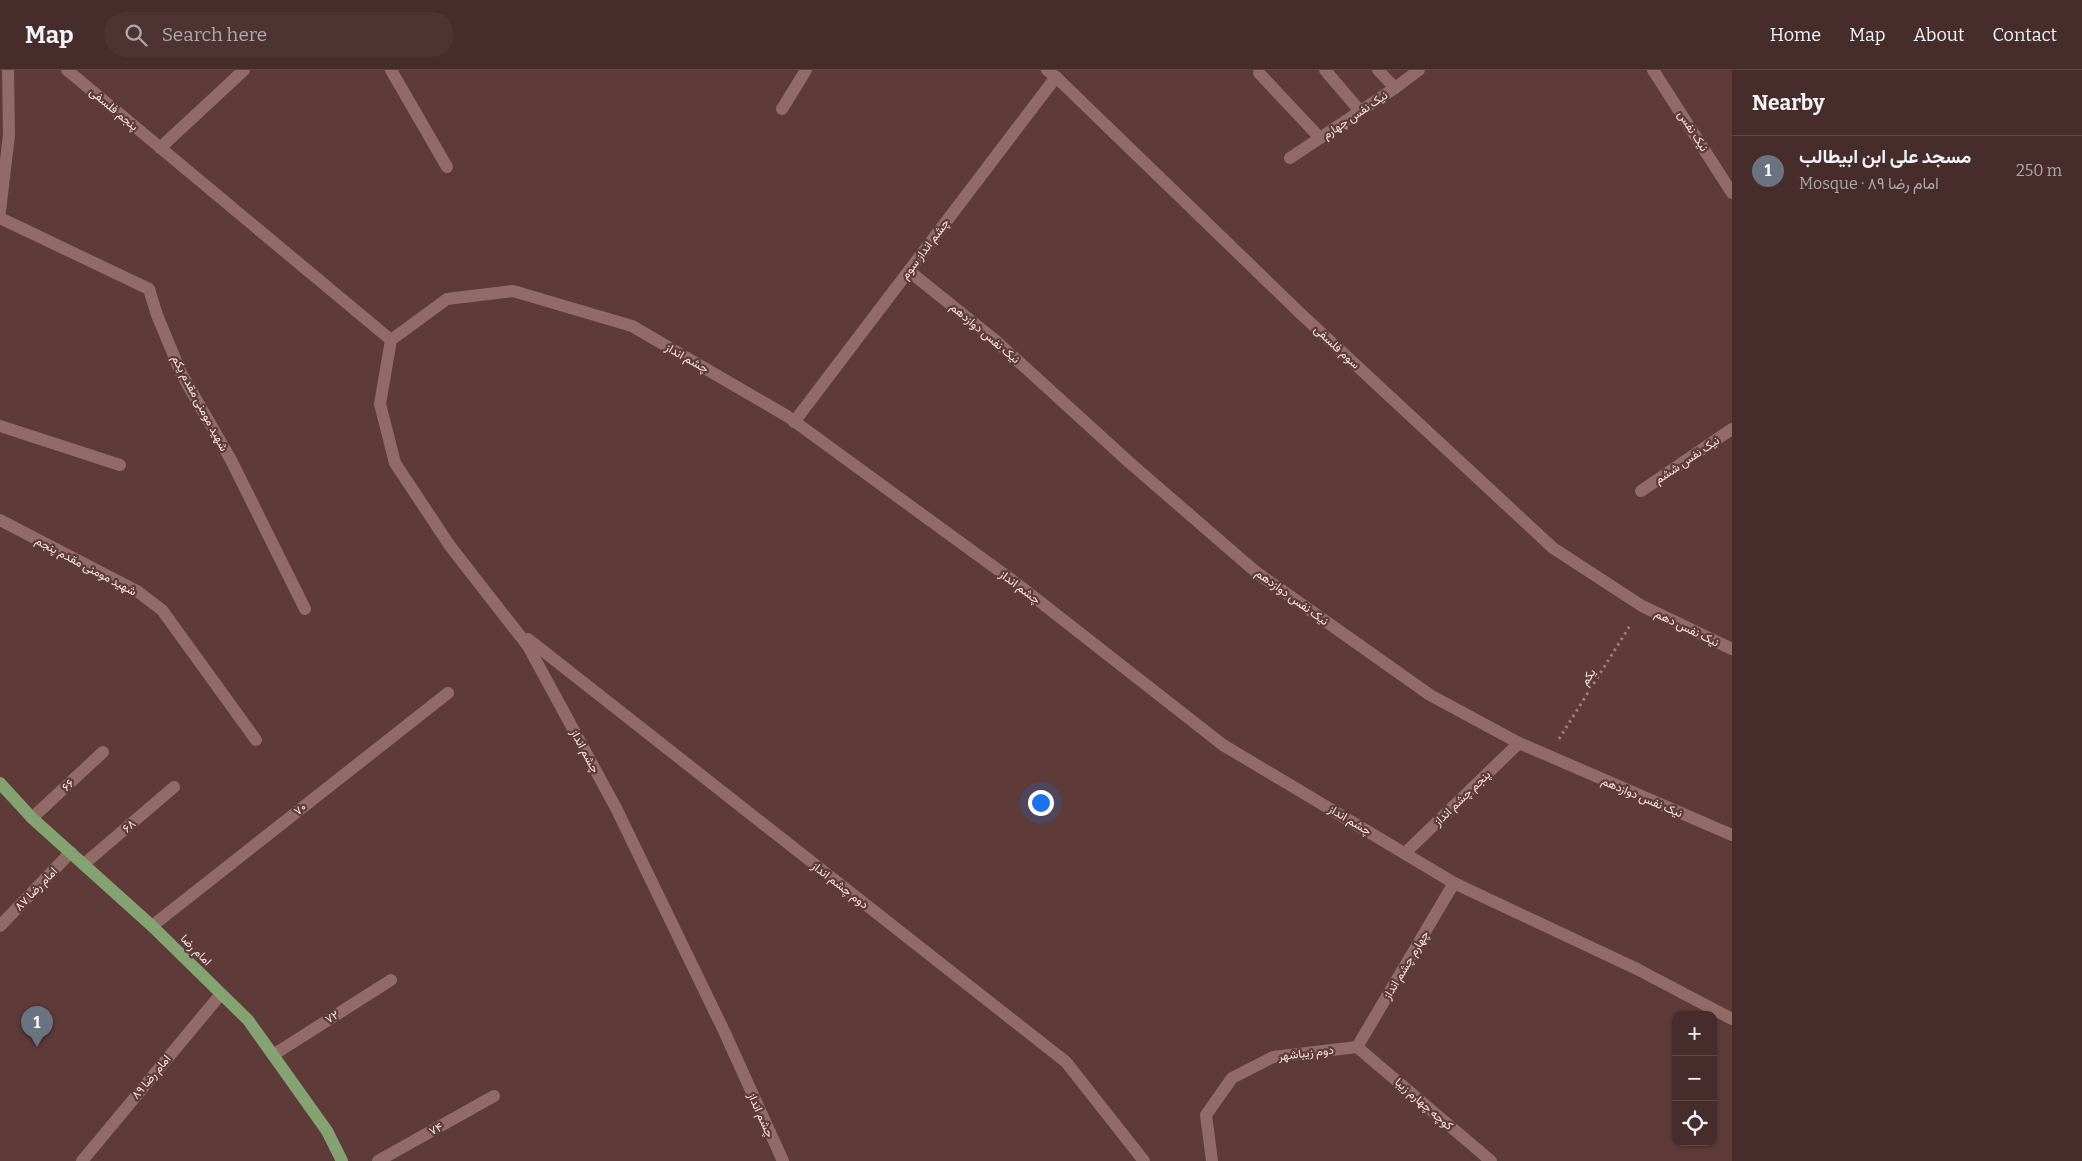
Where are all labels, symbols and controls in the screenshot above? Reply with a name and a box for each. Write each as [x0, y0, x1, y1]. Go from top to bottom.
search box [104, 12, 454, 57]
text: Map [25, 21, 74, 49]
icon: search [122, 21, 150, 49]
text: Search here [162, 23, 267, 46]
text: Home [1770, 24, 1821, 46]
text: Map [1849, 24, 1885, 46]
text: About [1913, 24, 1964, 46]
text: Contact [1992, 24, 2057, 46]
street label: پنجم فلسفی [86, 85, 141, 134]
street label: نیک نفس چهارم [1320, 88, 1391, 143]
text: Nearby [1752, 90, 1825, 116]
street label: نیک نفس [1674, 108, 1711, 155]
text: مسجد علی ابن ابیطالب [1799, 145, 1971, 168]
text: 1 [1765, 161, 1771, 180]
text: 250 m [2016, 161, 2062, 180]
text: Mosque · امام رضا ۸۹ [1799, 174, 1939, 193]
street label: چشم انداز سوم [898, 216, 953, 283]
street label: نیک نفس دوازدهم [947, 300, 1023, 367]
street label: سوم فلسفی [1311, 322, 1363, 372]
street label: چشم انداز [661, 340, 711, 377]
street label: شهید مومنی مقدم یکم [168, 353, 231, 454]
street label: نیک نفس ششم [1652, 433, 1723, 488]
street label: شهید مومنی مقدم پنجم [32, 533, 139, 600]
street label: چشم انداز [995, 566, 1043, 608]
street label: نیک نفس دوازدهم [1252, 566, 1331, 629]
street label: نیک نفس دهم [1652, 606, 1721, 650]
street label: یکم [1577, 666, 1600, 689]
street label: چشم انداز [566, 726, 602, 776]
street label: پنجم چشم انداز [1430, 767, 1494, 830]
street label: نیک نفس دوازدهم [1599, 774, 1685, 821]
street label: ۶۶ [59, 776, 77, 794]
your location [1028, 790, 1054, 816]
street label: ۷۰ [291, 800, 309, 818]
street label: چشم انداز [1325, 801, 1374, 839]
street label: ۶۸ [120, 816, 138, 836]
street label: دوم چشم انداز [807, 858, 871, 912]
street label: امام رضا ۸۷ [12, 864, 61, 914]
street label: چهارم چشم انداز [1380, 928, 1433, 1003]
street label: امام رضا [177, 932, 214, 969]
pin: 1 [21, 1006, 53, 1047]
street label: ۷۲ [323, 1007, 341, 1027]
map controls [1672, 1011, 1717, 1146]
button: + [1672, 1011, 1717, 1056]
street label: دوم زیباشهر [1276, 1043, 1335, 1064]
street label: امام رضا ۸۹ [128, 1052, 174, 1103]
button: − [1672, 1056, 1717, 1101]
street label: کوچه چهارم زیبا [1391, 1075, 1456, 1134]
street label: چشم انداز [744, 1089, 777, 1140]
button: locate [1672, 1101, 1717, 1146]
street label: ۷۴ [427, 1119, 446, 1138]

